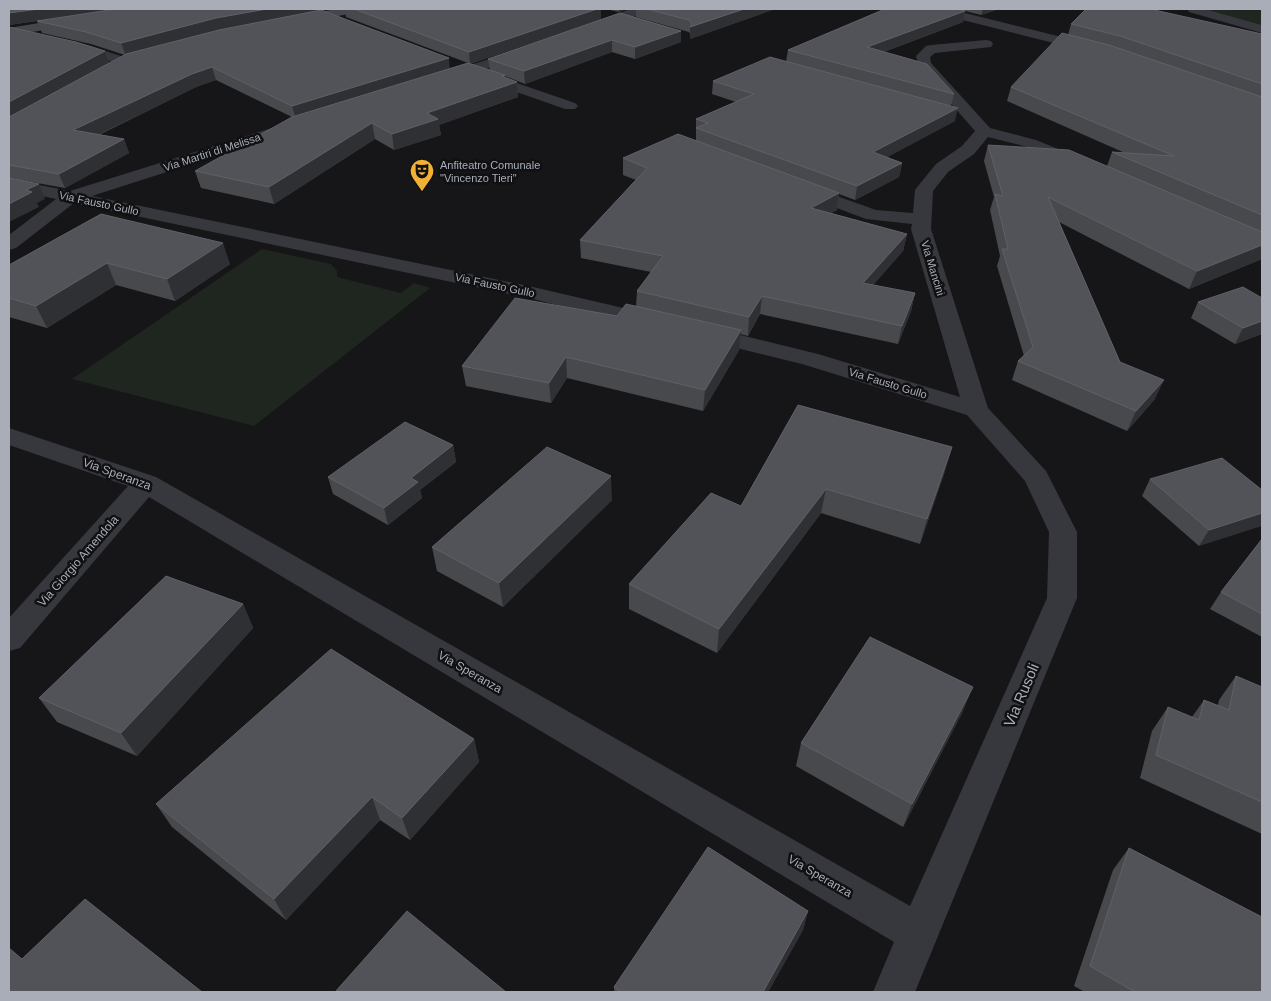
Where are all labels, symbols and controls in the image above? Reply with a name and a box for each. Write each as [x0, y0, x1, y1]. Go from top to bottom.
street label: Via Martiri di Melissa [162, 130, 263, 173]
theatre icon: Anfiteatro Comunale "Vincenzo Tieri" [409, 158, 435, 192]
place label: Anfiteatro Comunale "Vincenzo Tieri" [440, 159, 540, 184]
street label: Via Fausto Gullo [58, 189, 140, 217]
street label: Via Mancini [919, 239, 947, 297]
street label: Via Fausto Gullo [454, 271, 536, 299]
street label: Via Fausto Gullo [847, 365, 929, 401]
street label: Via Speranza [81, 455, 153, 493]
street label: Via Giorgio Amendola [35, 512, 121, 609]
street label: Via Speranza [435, 648, 505, 696]
street label: Via Rusoli [1000, 661, 1042, 729]
street label: Via Speranza [785, 852, 855, 900]

